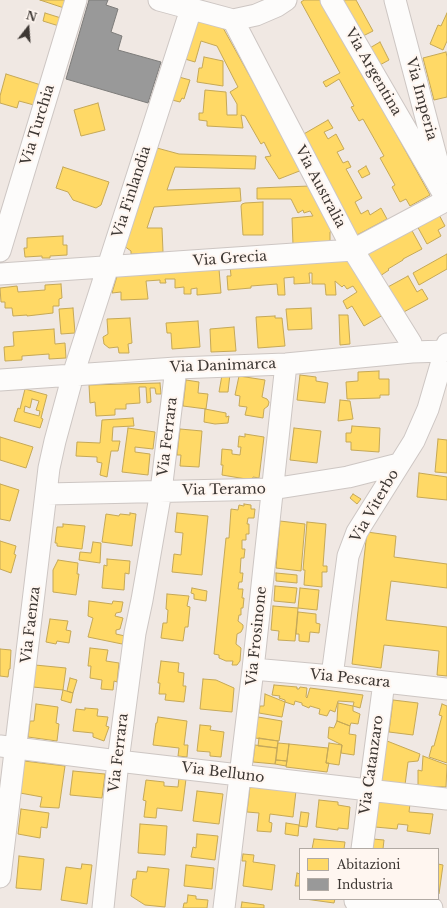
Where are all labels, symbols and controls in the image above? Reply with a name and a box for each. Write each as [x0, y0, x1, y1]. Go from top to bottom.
north arrow [8, 8, 48, 48]
text: N [25, 8, 39, 25]
street label: Via Argentina [341, 25, 405, 119]
street label: Via Imperia [402, 56, 440, 142]
street label: Via Turchia [18, 83, 58, 167]
street label: Via Australia [291, 143, 349, 231]
street label: Via Finlandia [109, 144, 155, 240]
street label: Via Grecia [192, 248, 268, 270]
street label: Via Danimarca [170, 356, 276, 376]
street label: Via Ferrara [155, 396, 181, 478]
street label: Via Viterbo [347, 467, 403, 545]
street label: Via Teramo [182, 481, 266, 499]
street label: Via Frosinone [243, 585, 271, 687]
street label: Via Faenza [18, 586, 44, 664]
street label: Via Pescara [309, 666, 391, 692]
street label: Via Ferrara [106, 712, 132, 794]
street label: Via Catanzaro [357, 714, 387, 816]
street label: Via Belluno [181, 760, 265, 786]
legend [299, 848, 439, 900]
text: Abitazioni [337, 857, 400, 872]
text: Industria [337, 877, 393, 892]

